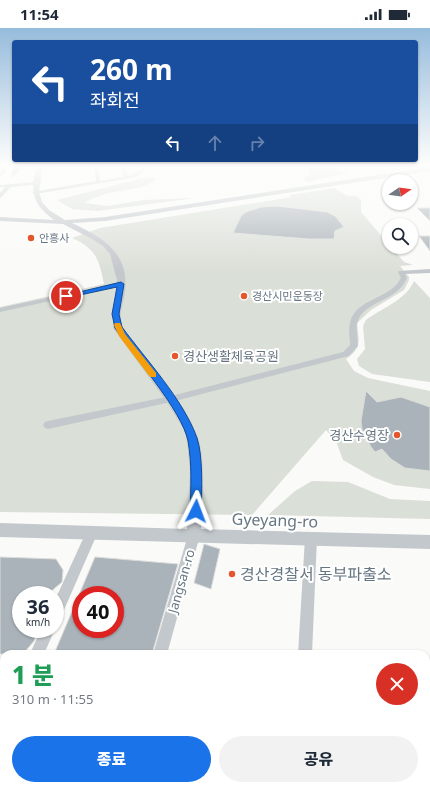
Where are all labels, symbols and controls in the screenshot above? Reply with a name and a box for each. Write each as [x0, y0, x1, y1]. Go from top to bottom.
text: 11:54 [20, 4, 59, 24]
text: 260 m [90, 50, 173, 88]
icon: left [24, 56, 76, 108]
text: 좌회전 [90, 88, 140, 112]
icon: left [162, 132, 184, 154]
icon: ahead [204, 132, 226, 154]
icon: right [246, 132, 268, 154]
north arrow [382, 174, 418, 210]
map controls [382, 174, 418, 254]
button: search [382, 218, 418, 254]
place label: 안흥사 [39, 230, 69, 245]
marker: 안흥사 [26, 233, 36, 243]
pin [49, 279, 83, 313]
icon: arrive [55, 285, 77, 307]
place label: 경산시민운동장 [252, 288, 323, 303]
marker: 경산시민운동장 [239, 291, 249, 301]
place label: 경산생활체육공원 [183, 347, 279, 365]
marker: 경산생활체육공원 [170, 351, 180, 361]
place label: 경산수영장 [329, 426, 389, 444]
marker: 경산수영장 [392, 430, 402, 440]
position arrow [175, 490, 217, 532]
street label: Gyeyang-ro [231, 507, 319, 533]
street label: Jangsan-ro [163, 547, 199, 617]
place label: 경산경찰서 동부파출소 [240, 563, 391, 585]
marker: 경산경찰서 동부파출소 [227, 569, 237, 579]
speed limit sign: 40 [72, 586, 124, 638]
text: 36 [27, 593, 49, 620]
text: km/h [26, 615, 50, 629]
text: 1 분 [12, 658, 54, 691]
button: close [376, 663, 418, 705]
text: 310 m · 11:55 [12, 690, 93, 708]
button: 종료 [12, 736, 211, 782]
button: 공유 [219, 736, 418, 782]

